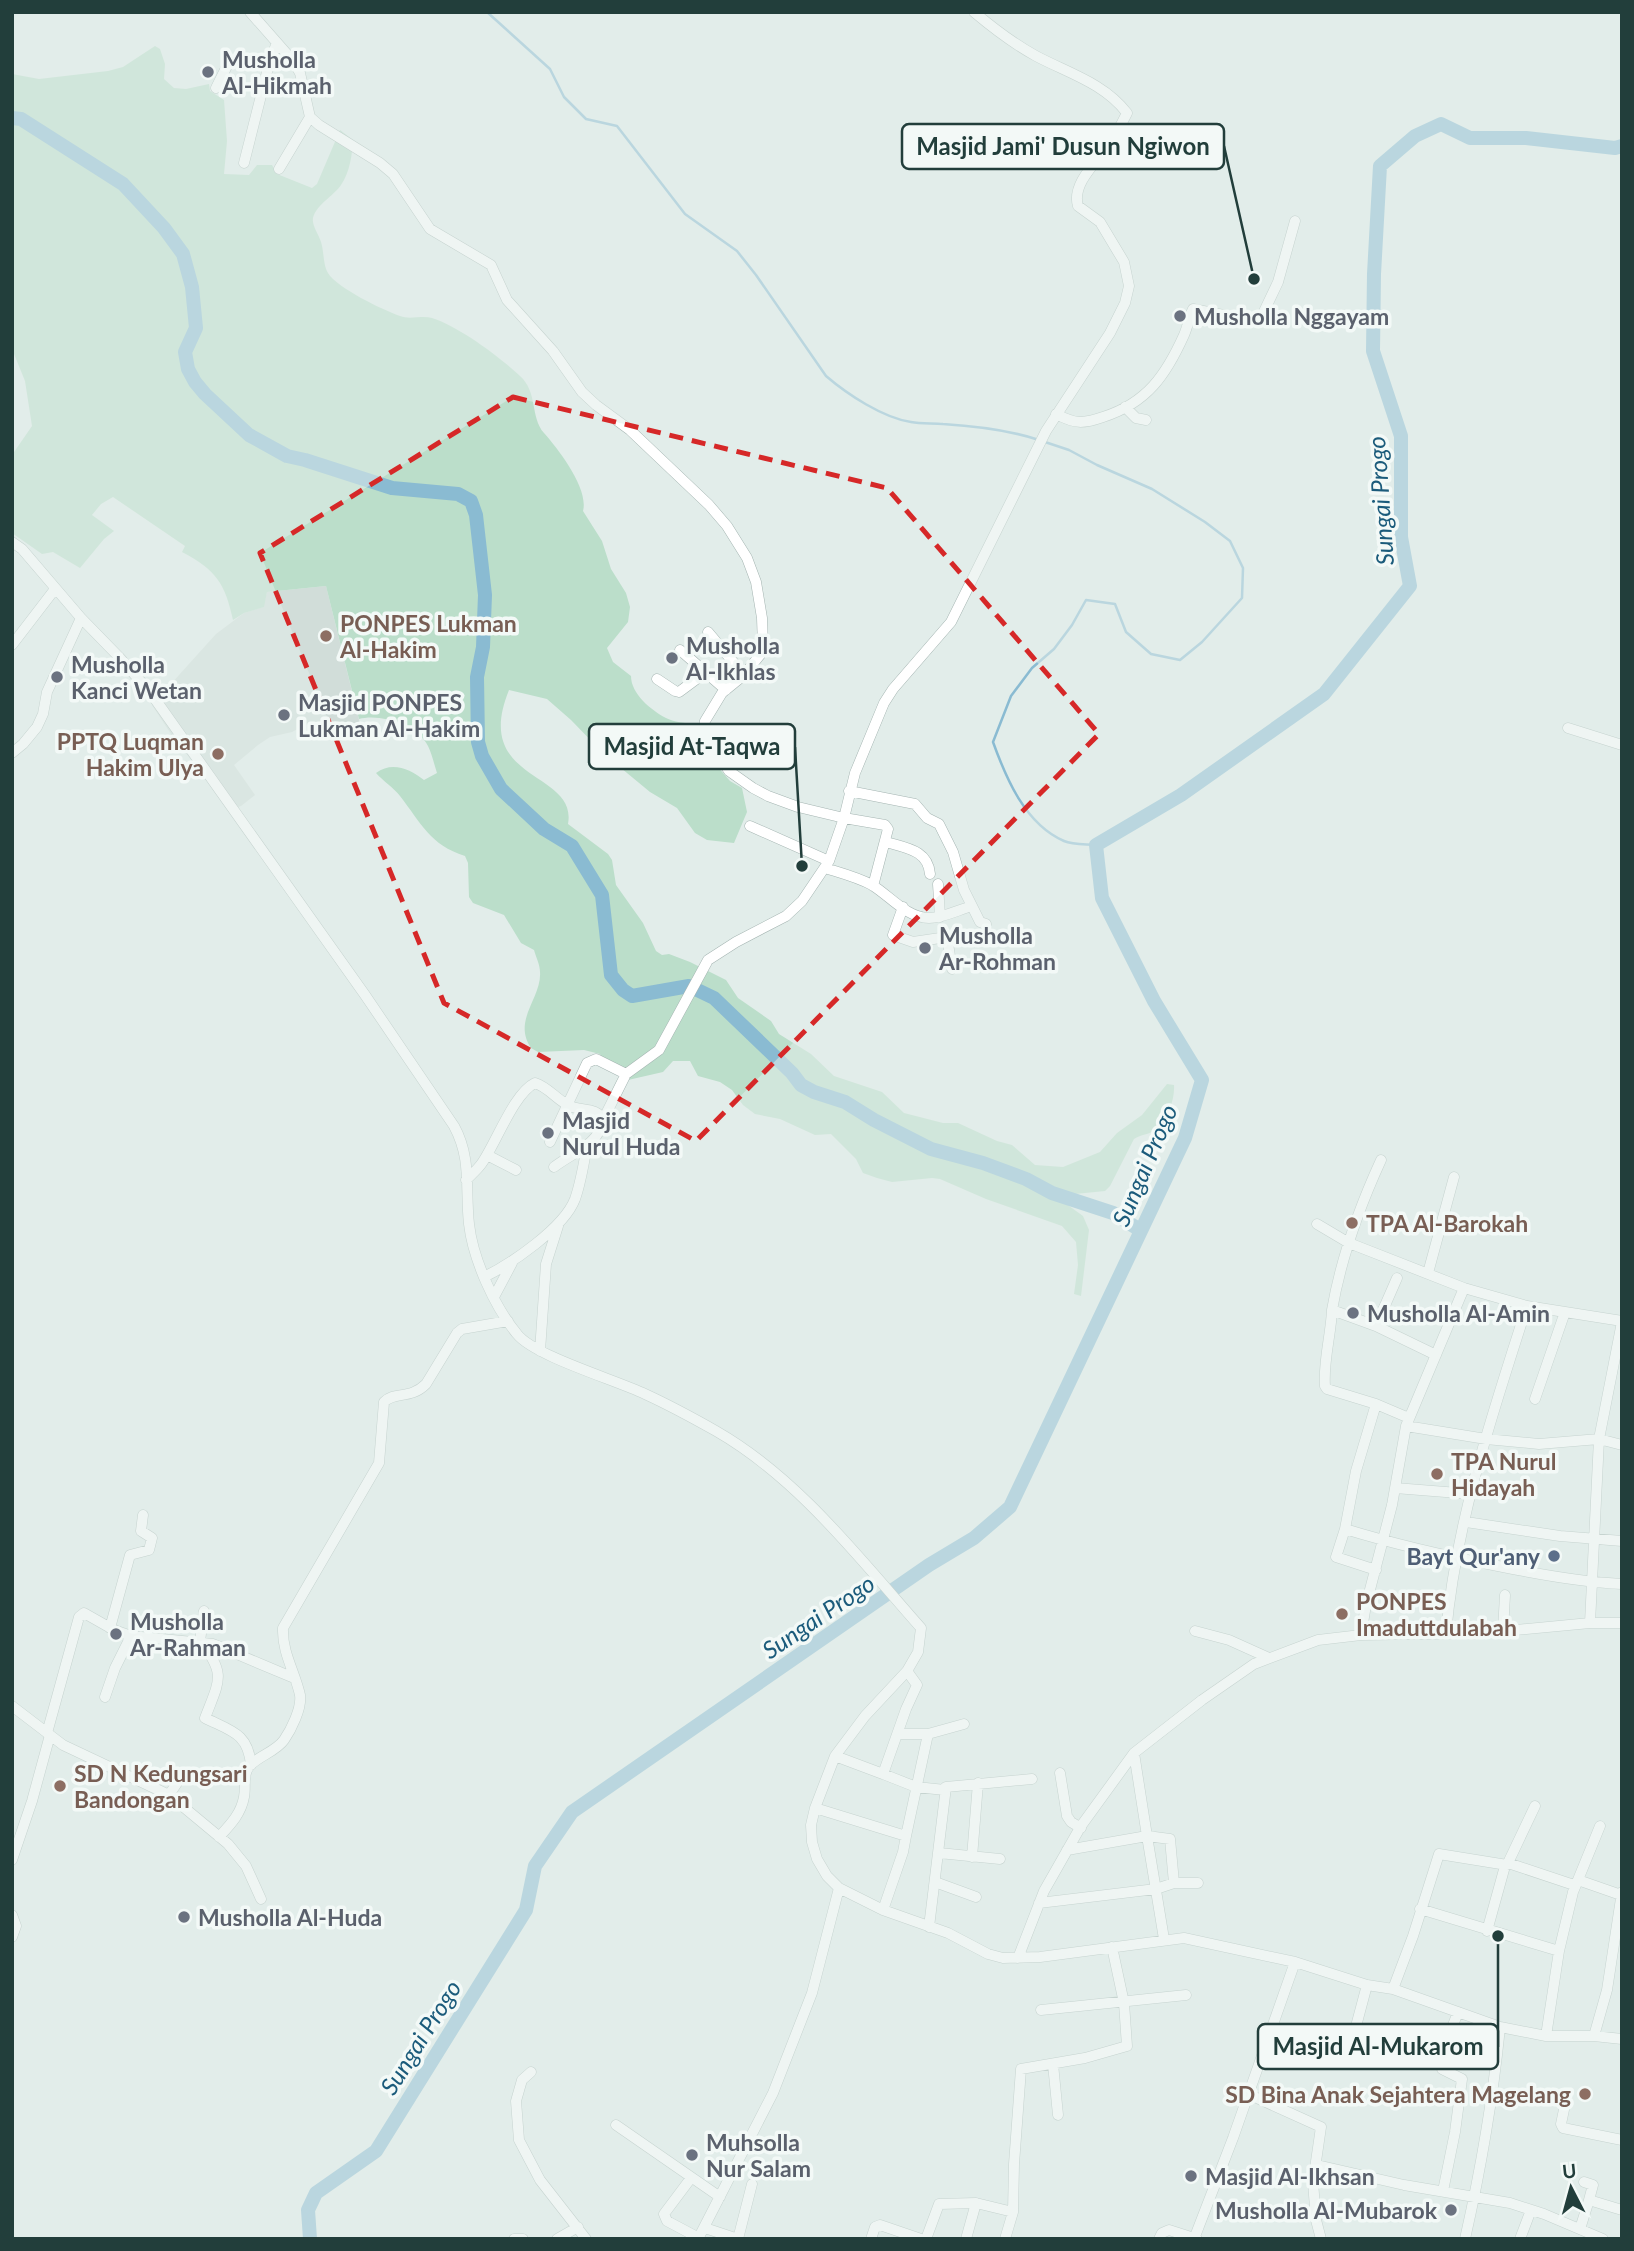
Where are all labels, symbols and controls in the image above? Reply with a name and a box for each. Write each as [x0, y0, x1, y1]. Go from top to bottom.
place label: Musholla Al-Hikmah [221, 45, 332, 99]
marker: Musholla Al-Hikmah [200, 64, 216, 80]
callout: Masjid Jami' Dusun Ngiwon [902, 124, 1224, 169]
text: Masjid Jami' Dusun Ngiwon [916, 131, 1210, 160]
place label: Musholla Nggayam [1194, 302, 1389, 330]
marker: Musholla Nggayam [1172, 308, 1188, 324]
water label: Sungai Progo [1361, 436, 1399, 566]
place label: PONPES Lukman Al-Hakim [339, 609, 517, 663]
marker: PONPES Lukman Al-Hakim [318, 628, 334, 644]
place label: Musholla Al-Ikhlas [685, 631, 780, 685]
place label: Musholla Kanci Wetan [71, 650, 202, 704]
marker: Musholla Al-Ikhlas [664, 650, 680, 666]
marker: Musholla Kanci Wetan [49, 669, 65, 685]
place label: Masjid PONPES Lukman Al-Hakim [298, 688, 480, 742]
marker: Masjid PONPES Lukman Al-Hakim [276, 707, 292, 723]
callout: Masjid At-Taqwa [589, 724, 795, 769]
place label: PPTQ Luqman Hakim Ulya [57, 727, 204, 781]
text: Masjid At-Taqwa [603, 731, 781, 760]
marker: PPTQ Luqman Hakim Ulya [210, 746, 226, 762]
place label: Musholla Ar-Rohman [938, 921, 1056, 975]
marker: Musholla Ar-Rohman [917, 940, 933, 956]
water label: Sungai Progo [1105, 1100, 1183, 1230]
place label: Masjid Nurul Huda [562, 1106, 681, 1160]
marker: Masjid Nurul Huda [540, 1125, 556, 1141]
place label: TPA Al-Barokah [1366, 1209, 1528, 1237]
marker: TPA Al-Barokah [1344, 1215, 1360, 1231]
place label: Musholla Al-Amin [1367, 1299, 1550, 1327]
marker: Musholla Al-Amin [1345, 1305, 1361, 1321]
place label: TPA Nurul Hidayah [1451, 1447, 1556, 1501]
marker: TPA Nurul Hidayah [1429, 1466, 1445, 1482]
place label: Bayt Qur'any [1406, 1542, 1541, 1570]
marker: Bayt Qur'any [1546, 1548, 1562, 1564]
water label: Sungai Progo [756, 1568, 880, 1664]
place label: PONPES Imaduttdulabah [1356, 1587, 1517, 1641]
marker: PONPES Imaduttdulabah [1334, 1606, 1350, 1622]
place label: Musholla Ar-Rahman [129, 1607, 246, 1661]
marker: Musholla Ar-Rahman [108, 1626, 124, 1642]
place label: SD N Kedungsari Bandongan [74, 1759, 248, 1813]
marker: SD N Kedungsari Bandongan [52, 1778, 68, 1794]
place label: Musholla Al-Huda [198, 1903, 382, 1931]
marker: Musholla Al-Huda [176, 1909, 192, 1925]
water label: Sungai Progo [373, 1975, 467, 2099]
callout: Masjid Al-Mukarom [1258, 2024, 1498, 2069]
text: Masjid Al-Mukarom [1273, 2031, 1484, 2060]
place label: SD Bina Anak Sejahtera Magelang [1225, 2080, 1571, 2108]
marker: SD Bina Anak Sejahtera Magelang [1577, 2086, 1593, 2102]
place label: Muhsolla Nur Salam [706, 2128, 811, 2182]
marker: Muhsolla Nur Salam [684, 2147, 700, 2163]
north arrow [1536, 2153, 1606, 2223]
text: U [1561, 2158, 1577, 2183]
place label: Masjid Al-Ikhsan [1205, 2162, 1375, 2190]
marker: Masjid Al-Ikhsan [1183, 2168, 1199, 2184]
place label: Musholla Al-Mubarok [1215, 2196, 1438, 2224]
marker: Musholla Al-Mubarok [1443, 2202, 1459, 2218]

